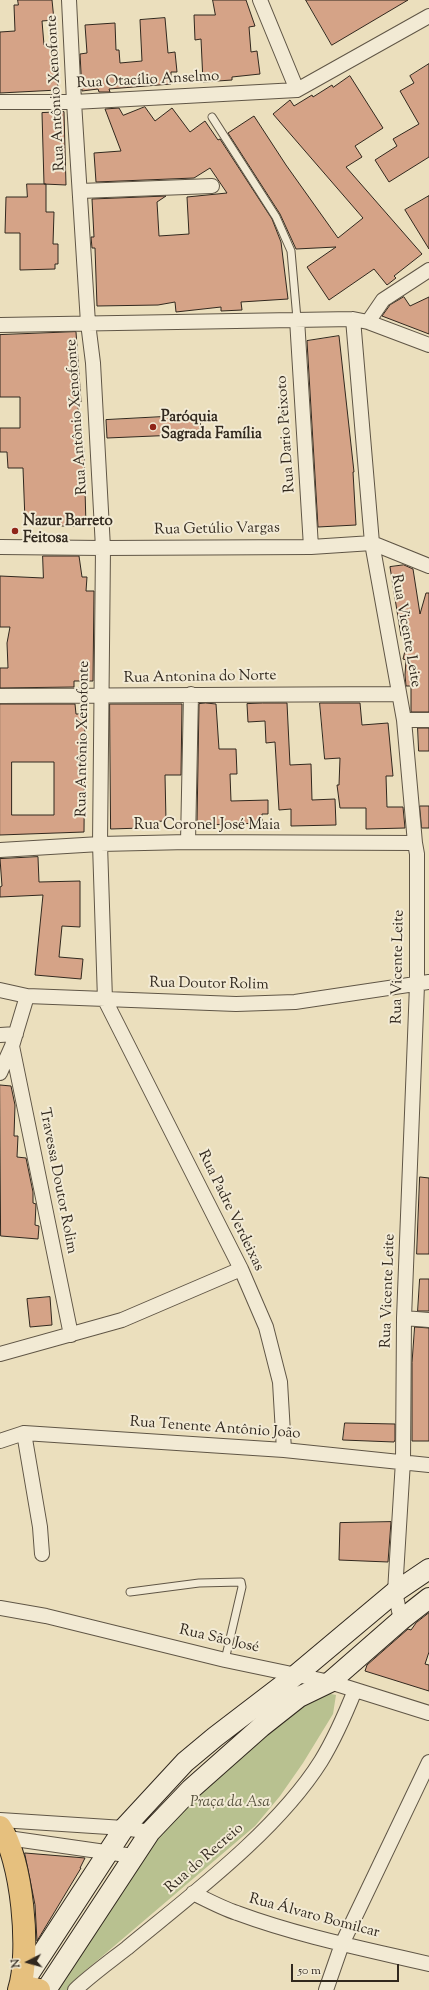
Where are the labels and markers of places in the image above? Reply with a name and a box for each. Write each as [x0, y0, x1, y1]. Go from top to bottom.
place label: Paróquia Sagrada Família [161, 409, 262, 444]
marker: Paróquia Sagrada Família [148, 422, 158, 432]
place label: Nazur Barreto Feitosa [23, 513, 113, 548]
marker: Nazur Barreto Feitosa [10, 526, 20, 536]

